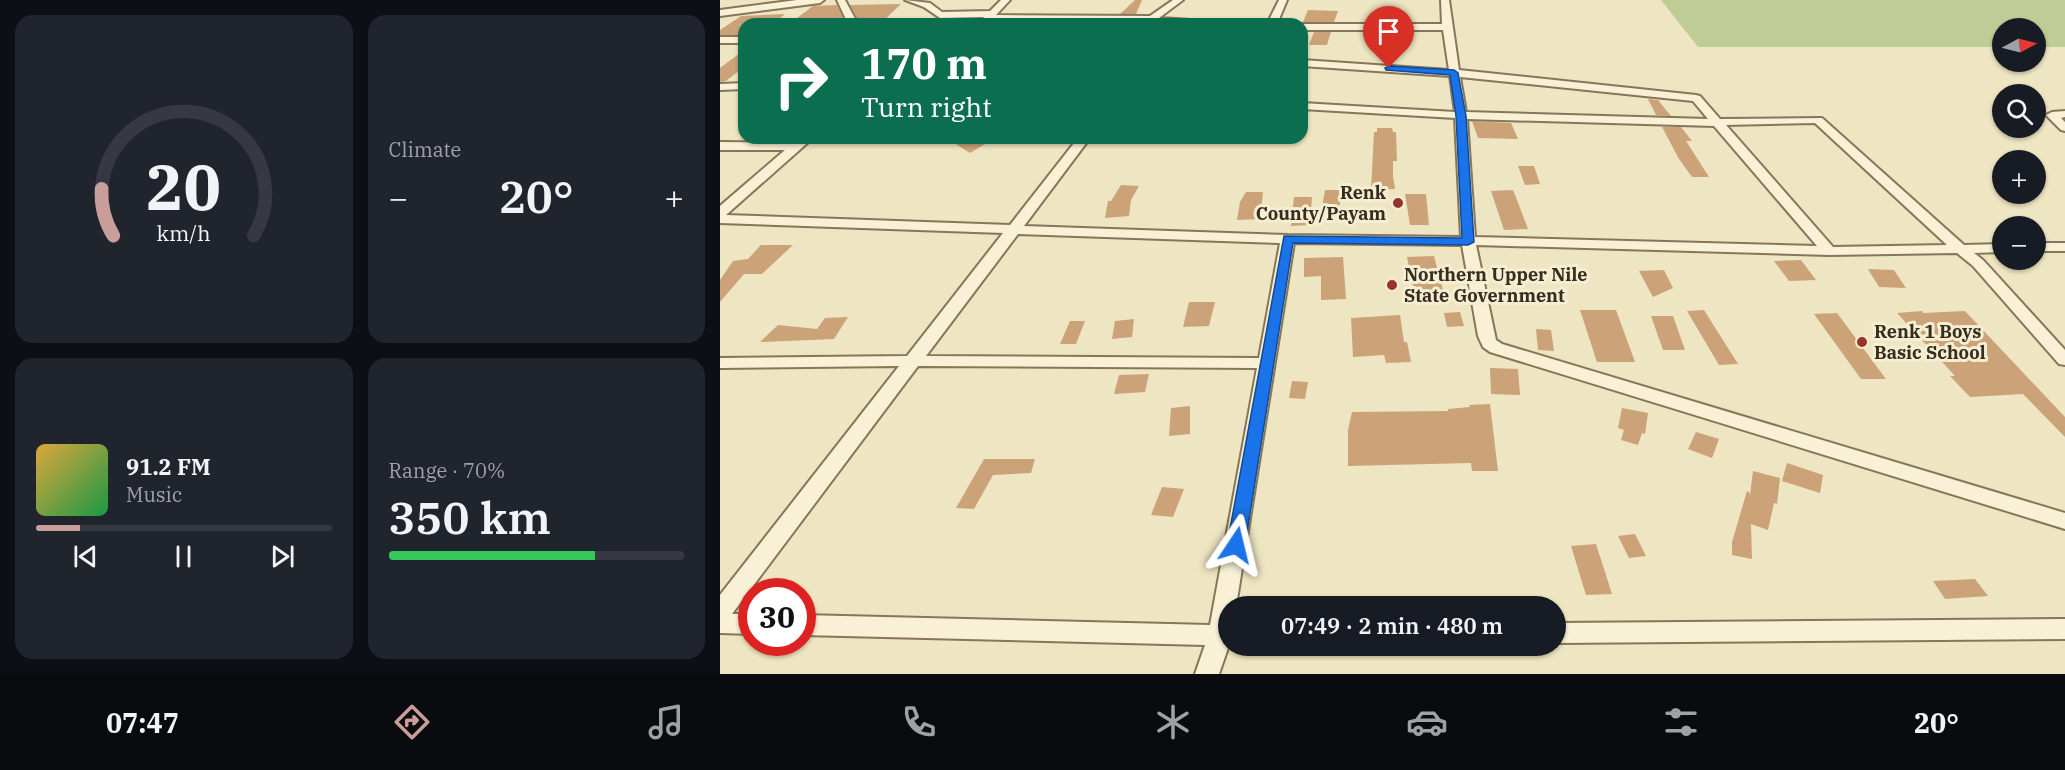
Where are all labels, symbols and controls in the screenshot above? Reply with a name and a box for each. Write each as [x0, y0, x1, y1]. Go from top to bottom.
pin [1363, 6, 1414, 68]
icon: arrive [1372, 15, 1405, 48]
north arrow [1992, 18, 2046, 72]
map controls [1992, 18, 2046, 270]
text: 170 m [861, 36, 987, 91]
icon: right [762, 42, 840, 120]
button: search [1992, 84, 2046, 138]
text: Turn right [861, 89, 992, 124]
text: Climate [389, 136, 461, 163]
text: 20 [146, 146, 221, 227]
button: + [1992, 150, 2046, 204]
text: 20° [499, 167, 574, 225]
text: − [389, 176, 408, 219]
text: + [664, 176, 684, 219]
place label: Renk County/Payam [1256, 181, 1387, 225]
marker: Renk County/Payam [1391, 196, 1405, 210]
button: − [1992, 216, 2046, 270]
text: km/h [157, 219, 211, 247]
place label: Northern Upper Nile State Government [1404, 263, 1587, 307]
marker: Northern Upper Nile State Government [1385, 278, 1399, 292]
place label: Renk 1 Boys Basic School [1874, 320, 1986, 364]
marker: Renk 1 Boys Basic School [1855, 335, 1869, 349]
text: 91.2 FM [126, 452, 211, 481]
text: Range · 70% [389, 457, 505, 484]
text: Music [126, 481, 182, 508]
text: 350 km [389, 488, 551, 546]
position arrow [1204, 513, 1268, 577]
icon: previous [69, 540, 102, 573]
icon: pause [167, 540, 200, 573]
icon: next [266, 540, 299, 573]
speed limit sign: 30 [738, 578, 816, 656]
text: 07:49 · 2 min · 480 m [1281, 611, 1503, 640]
icon: directions [391, 701, 433, 743]
icon: music [645, 701, 687, 743]
icon: phone [898, 701, 940, 743]
icon: climate [1152, 701, 1194, 743]
icon: car [1406, 701, 1448, 743]
icon: filters [1660, 701, 1702, 743]
text: 07:47 [106, 705, 179, 740]
text: 20° [1914, 705, 1959, 740]

